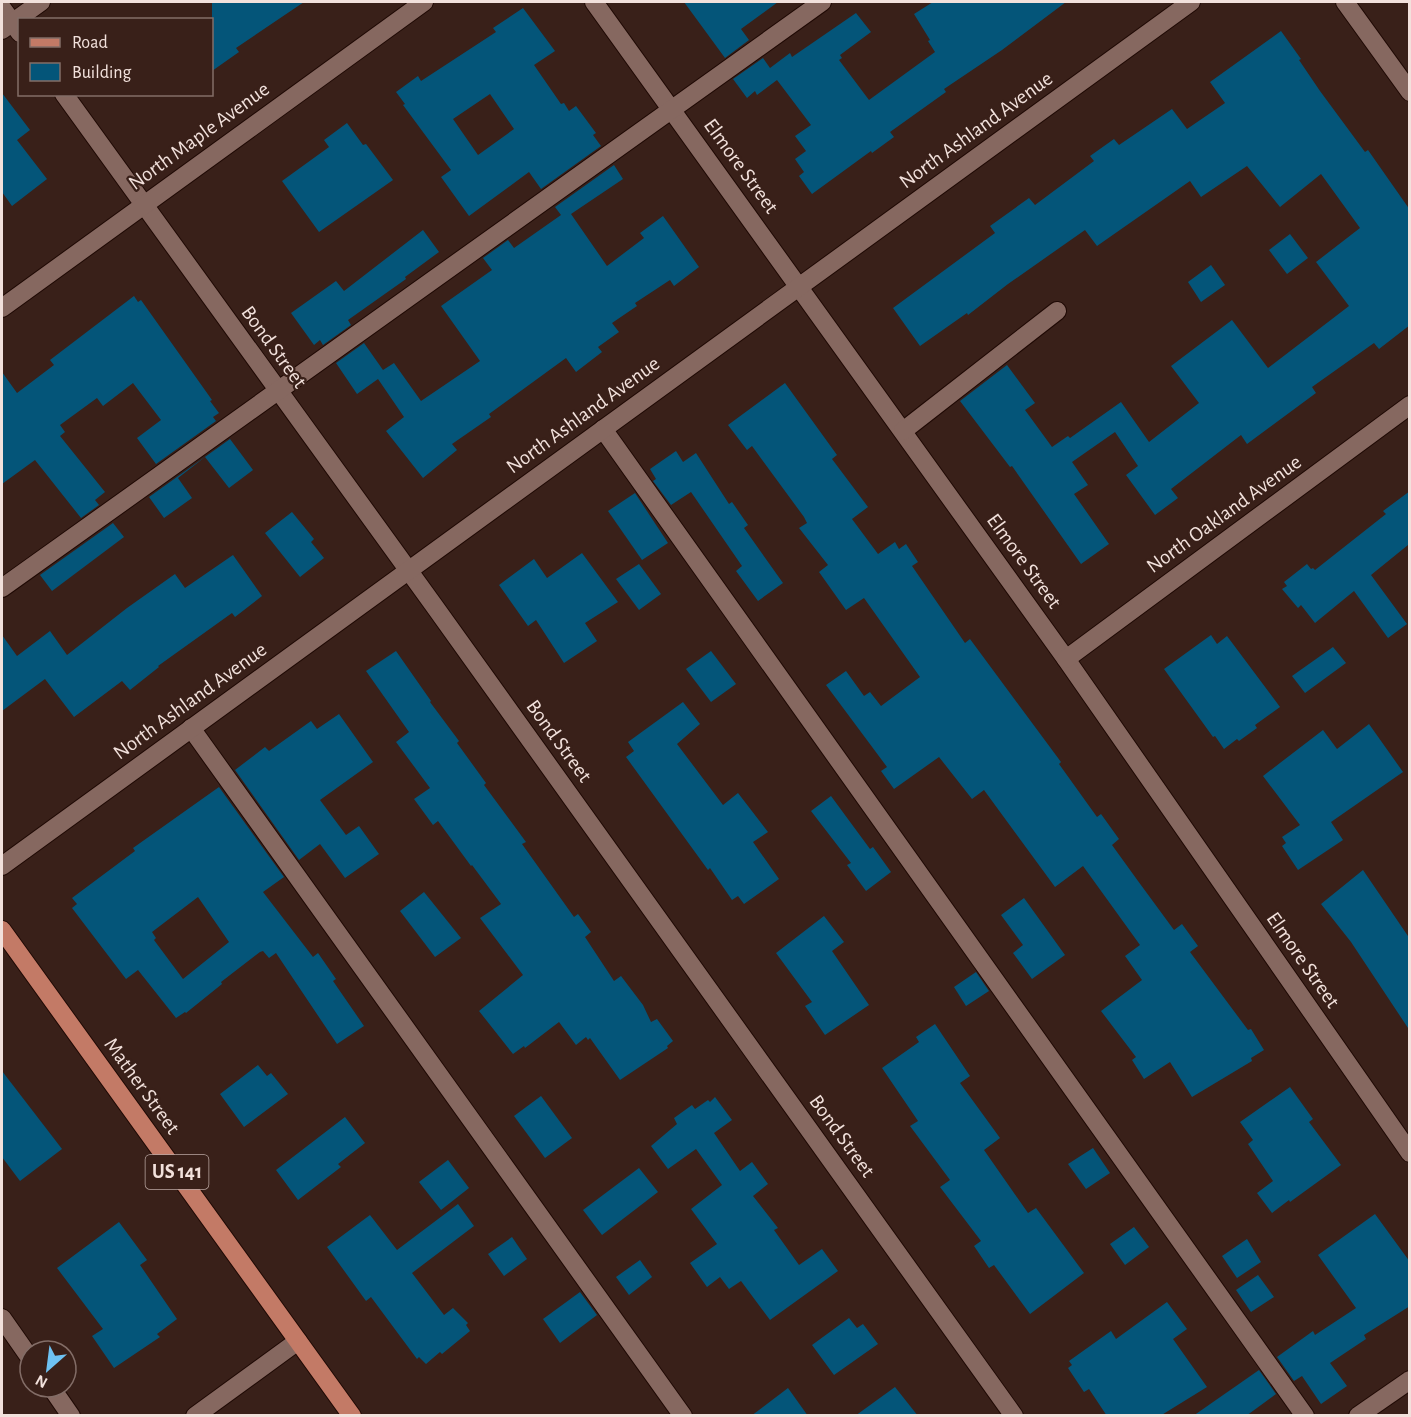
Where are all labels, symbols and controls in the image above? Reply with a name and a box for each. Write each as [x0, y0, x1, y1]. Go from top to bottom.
legend [18, 18, 213, 96]
text: Road [72, 34, 108, 52]
text: Building [72, 64, 132, 82]
street label: North Ashland Avenue [895, 67, 1057, 193]
street label: North Maple Avenue [125, 78, 273, 194]
street label: Elmore Street [700, 115, 782, 218]
street label: Bond Street [237, 302, 311, 392]
street label: North Ashland Avenue [502, 352, 664, 478]
street label: North Oakland Avenue [1143, 451, 1305, 577]
street label: Elmore Street [983, 510, 1065, 613]
street label: North Ashland Avenue [109, 638, 271, 764]
street label: Bond Street [522, 696, 596, 786]
street label: Elmore Street [1262, 908, 1344, 1012]
street label: Mather Street [100, 1034, 184, 1138]
street label: Bond Street [805, 1091, 879, 1181]
road number: US 141 [146, 1155, 208, 1189]
north arrow [18, 1339, 78, 1399]
text: N [33, 1372, 50, 1391]

